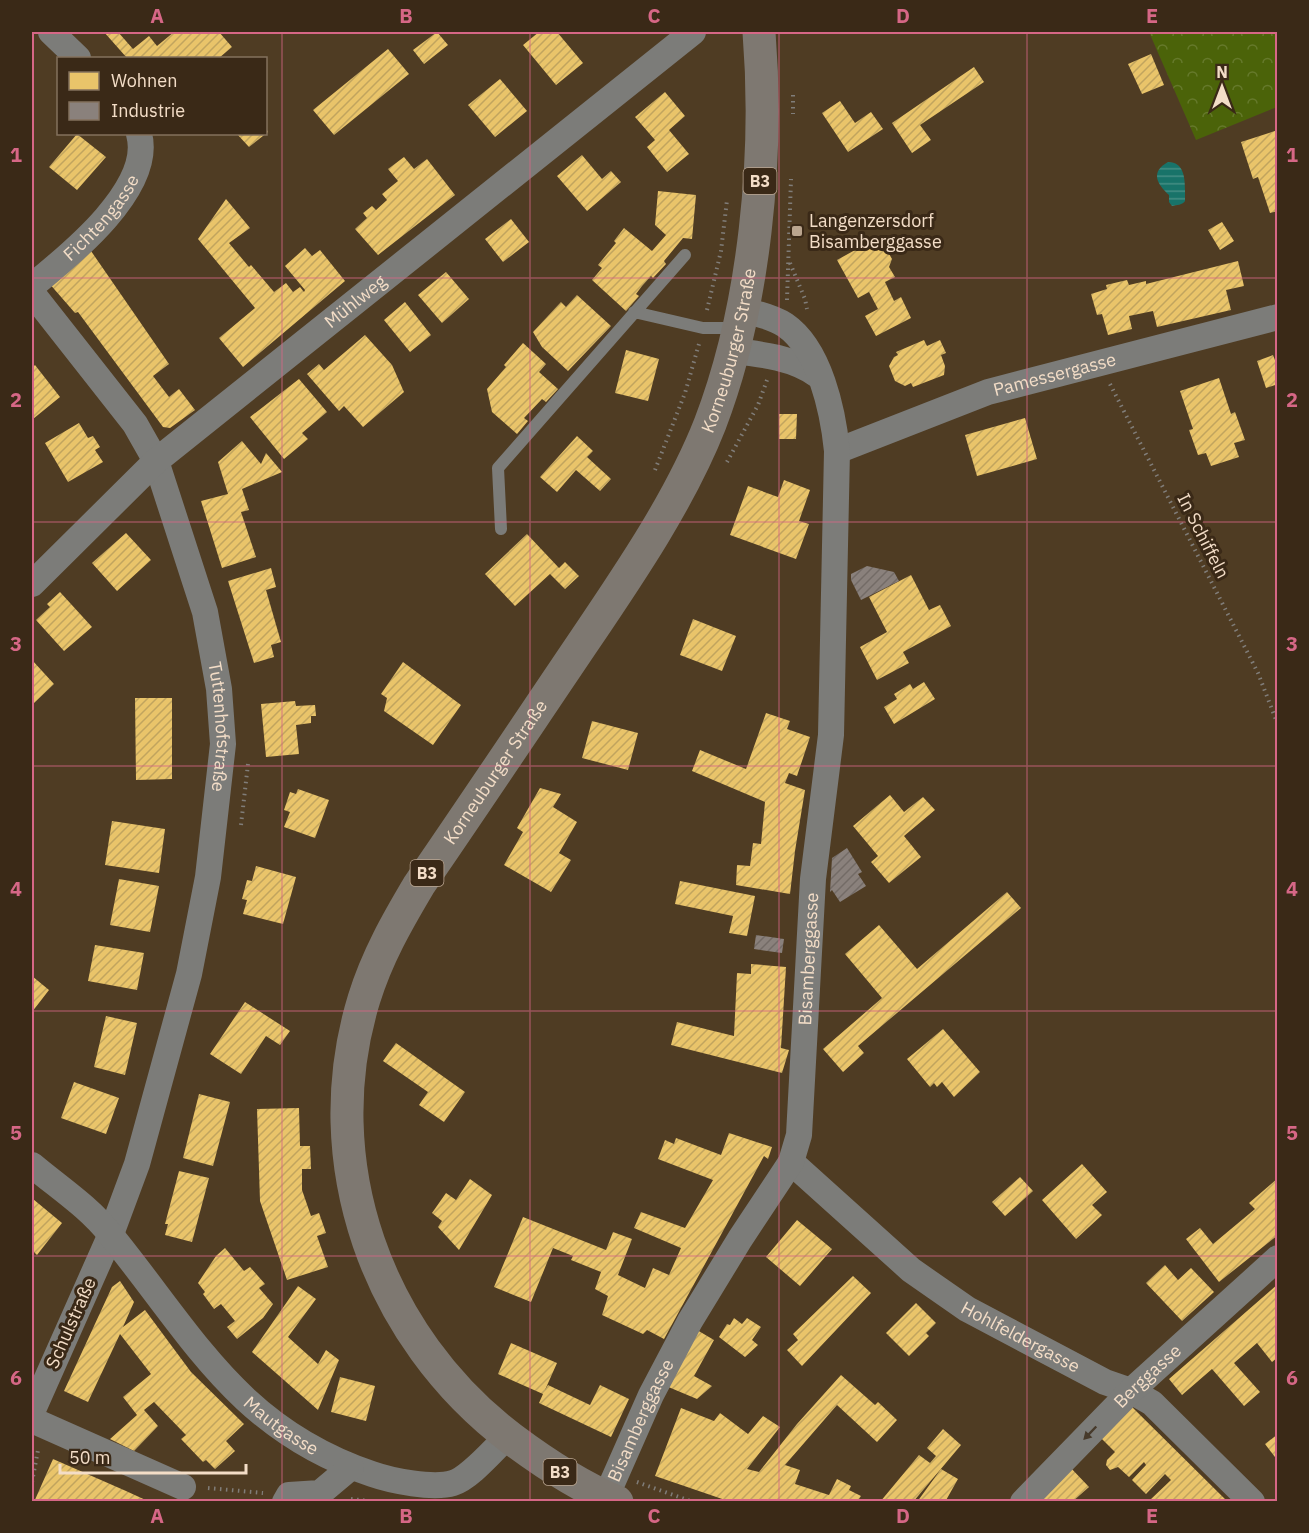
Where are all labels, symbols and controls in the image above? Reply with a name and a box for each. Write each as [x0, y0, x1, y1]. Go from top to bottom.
text: A [150, 2, 164, 29]
text: B [399, 2, 413, 29]
text: C [647, 2, 661, 29]
text: D [896, 2, 910, 29]
text: E [1146, 2, 1158, 29]
legend [57, 57, 267, 135]
north arrow [1192, 57, 1252, 117]
text: N [1216, 62, 1228, 82]
text: Wohnen [111, 69, 177, 92]
text: Industrie [111, 99, 185, 122]
text: 1 [10, 141, 22, 168]
text: 1 [1286, 141, 1298, 168]
road number: B3 [744, 168, 777, 194]
street label: Fichtengasse [58, 170, 144, 266]
place label: Langenzersdorf Bisamberggasse [809, 209, 942, 253]
marker: Langenzersdorf Bisamberggasse [790, 224, 804, 238]
street label: Korneuburger Straße [696, 266, 761, 436]
street label: Mühlweg [319, 269, 391, 333]
street label: Pamessergasse [991, 347, 1119, 401]
text: 2 [10, 386, 22, 413]
text: 2 [1286, 386, 1298, 413]
street label: In Schiffeln [1172, 489, 1235, 582]
text: 3 [10, 630, 22, 657]
text: 3 [1286, 630, 1298, 657]
street label: Tuttenhofstraße [203, 660, 235, 793]
street label: Korneuburger Straße [438, 695, 552, 849]
road number: B3 [410, 860, 444, 886]
text: 4 [10, 875, 22, 902]
text: 4 [1286, 875, 1298, 902]
street label: Bisamberggasse [793, 892, 823, 1026]
text: 5 [10, 1119, 22, 1146]
text: 5 [1286, 1119, 1298, 1146]
street label: Schulstraße [40, 1274, 101, 1372]
street label: Hohlfeldergasse [957, 1296, 1084, 1378]
street label: Berggasse [1109, 1339, 1186, 1413]
street label: Bisamberggasse [602, 1355, 679, 1485]
text: 6 [10, 1364, 22, 1391]
text: 6 [1286, 1364, 1298, 1391]
street label: Mautgasse [239, 1391, 323, 1460]
one-way arrow [1083, 1426, 1097, 1440]
scale bar [60, 1437, 246, 1475]
text: 50 m [69, 1446, 111, 1469]
road number: B3 [544, 1459, 576, 1485]
text: A [150, 1502, 164, 1529]
text: B [399, 1502, 413, 1529]
text: C [647, 1502, 661, 1529]
text: D [896, 1502, 910, 1529]
text: E [1146, 1502, 1158, 1529]

